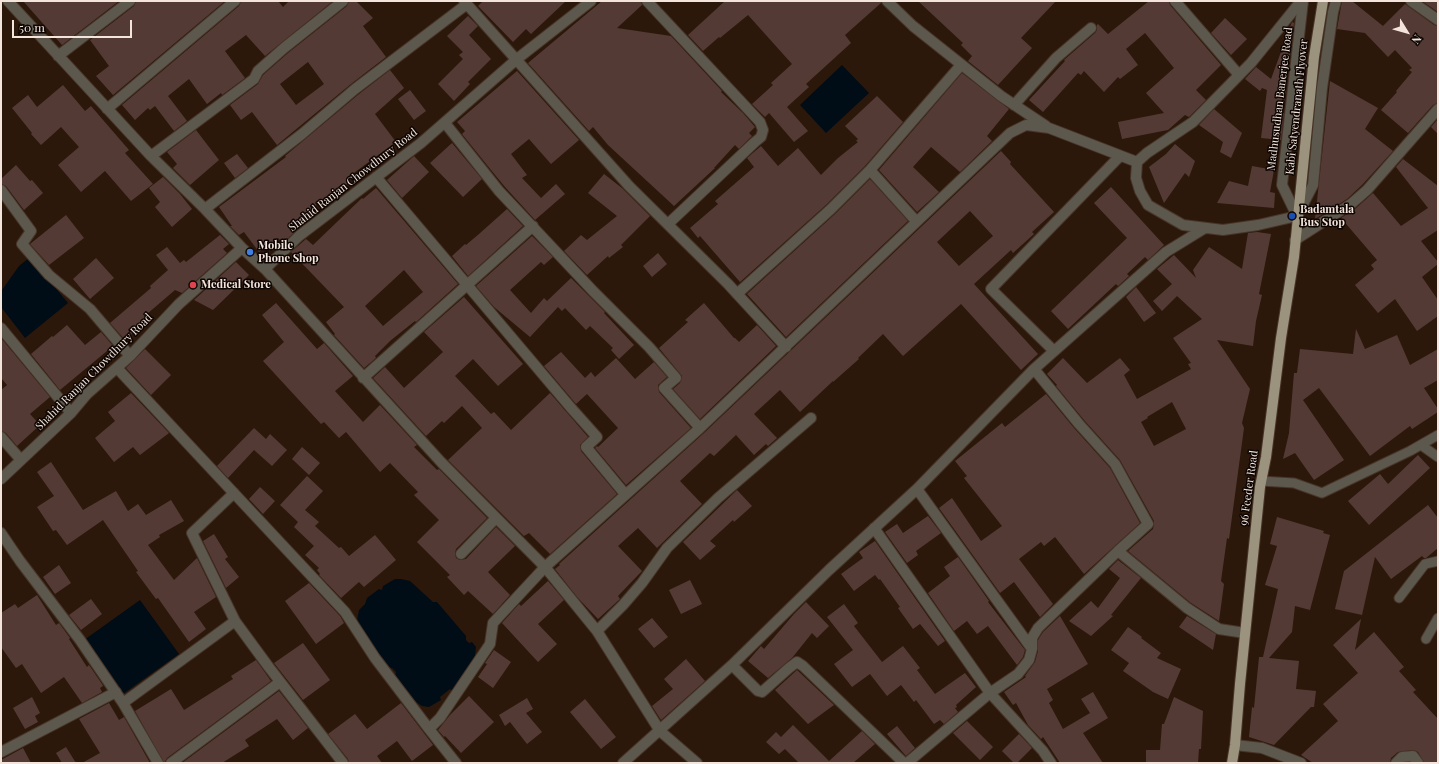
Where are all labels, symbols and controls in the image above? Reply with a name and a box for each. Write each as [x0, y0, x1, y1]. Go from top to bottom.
scale bar [14, 12, 134, 38]
north arrow [1387, 12, 1427, 52]
text: 50 m [19, 19, 45, 35]
street label: Madhusudhan Banerjee Road [1265, 27, 1295, 171]
text: N [1409, 32, 1425, 47]
street label: Kabi Satyendranath Flyover [1283, 39, 1311, 175]
street label: Shahid Ranjan Chowdhury Road [286, 126, 420, 234]
place label: Badamtala Bus Stop [1300, 203, 1354, 229]
marker: Badamtala Bus Stop [1287, 211, 1297, 221]
place label: Mobile Phone Shop [258, 239, 319, 265]
marker: Mobile Phone Shop [245, 247, 255, 257]
place label: Medical Store [201, 278, 271, 292]
marker: Medical Store [188, 280, 198, 290]
street label: Shahid Ranjan Chowdhury Road [33, 311, 155, 433]
street label: 96 Feeder Road [1237, 450, 1261, 526]

